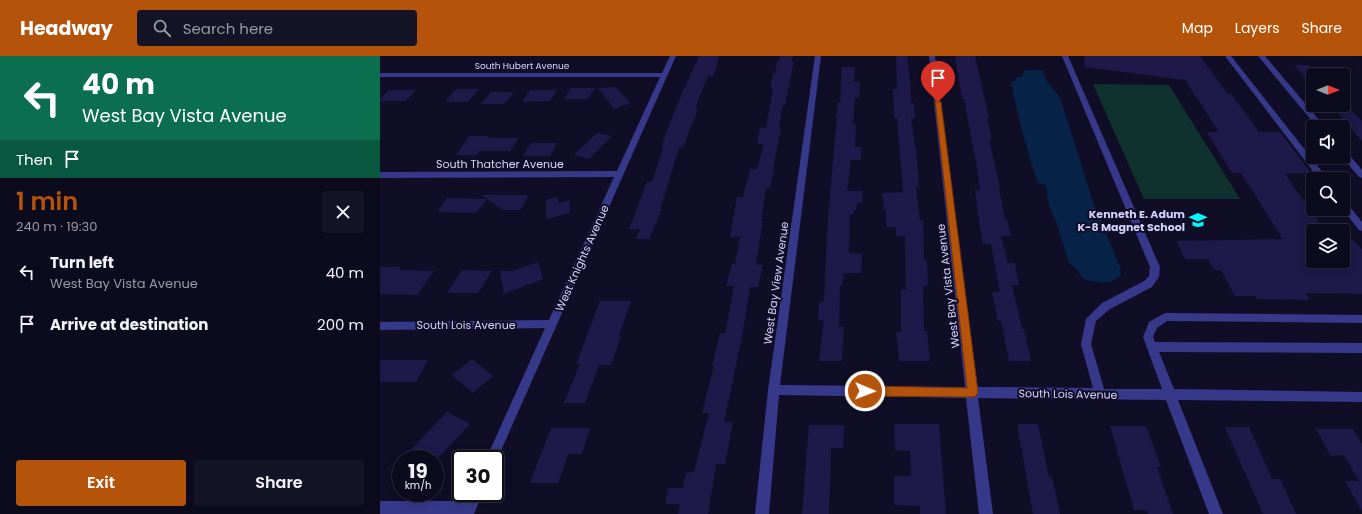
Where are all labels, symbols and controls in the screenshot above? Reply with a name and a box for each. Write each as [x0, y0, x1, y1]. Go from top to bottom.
search box [137, 10, 417, 46]
text: Headway [20, 15, 113, 42]
icon: search [151, 17, 173, 39]
text: Search here [183, 18, 273, 39]
text: Map [1182, 18, 1213, 38]
text: Layers [1235, 18, 1279, 38]
text: Share [1301, 18, 1342, 38]
street label: South Hubert Avenue [475, 60, 570, 72]
pin [921, 61, 955, 102]
text: 40 m [82, 65, 155, 104]
icon: arrive [927, 67, 949, 89]
north arrow [1306, 68, 1350, 112]
map controls [1306, 68, 1350, 268]
icon: left [16, 72, 68, 124]
text: West Bay Vista Avenue [82, 103, 287, 128]
button: sound [1306, 120, 1350, 164]
icon: arrive [61, 148, 83, 170]
text: Then [16, 149, 53, 170]
street label: South Thatcher Avenue [436, 156, 564, 172]
button: search [1306, 172, 1350, 216]
text: 1 min [16, 185, 78, 218]
button: close [322, 191, 364, 233]
street label: West Knights Avenue [551, 202, 613, 314]
place label: Kenneth E. Adum K-8 Magnet School [1077, 206, 1185, 235]
school or university icon: Kenneth E. Adum K-8 Magnet School [1188, 210, 1208, 230]
text: 240 m · 19:30 [16, 217, 97, 236]
street label: West Bay View Avenue [759, 220, 793, 345]
street label: West Bay Vista Avenue [932, 223, 964, 349]
button: layers [1306, 224, 1350, 268]
text: Turn left [50, 252, 114, 273]
icon: left [16, 261, 38, 283]
text: 40 m [326, 262, 364, 283]
text: West Bay Vista Avenue [50, 274, 198, 293]
icon: arrive [16, 313, 38, 335]
text: Arrive at destination [50, 314, 208, 335]
text: 200 m [317, 314, 364, 335]
street label: South Lois Avenue [417, 317, 516, 333]
position arrow [844, 370, 886, 412]
street label: South Lois Avenue [1018, 385, 1118, 403]
speed limit sign: 30 [452, 450, 504, 502]
text: 19 [408, 457, 428, 485]
button: Exit [16, 460, 186, 506]
button: Share [194, 460, 364, 506]
text: km/h [405, 478, 431, 493]

